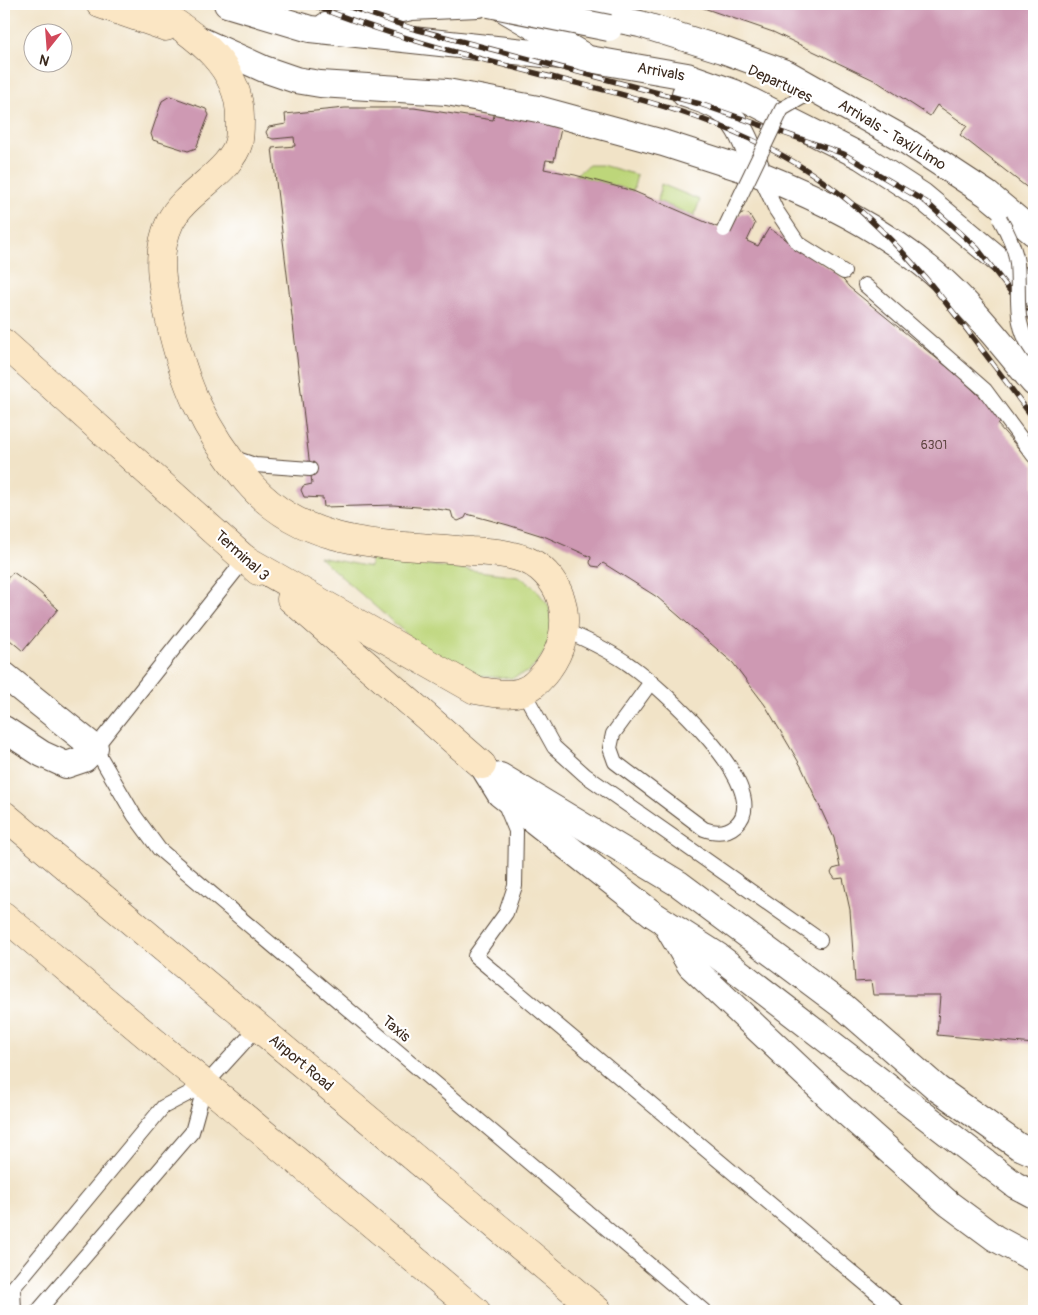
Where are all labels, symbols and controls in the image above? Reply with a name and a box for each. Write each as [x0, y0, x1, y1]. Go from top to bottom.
north arrow [22, 22, 72, 72]
text: N [37, 50, 51, 69]
street label: Arrivals [636, 59, 686, 86]
street label: Departures [745, 61, 816, 107]
street label: Arrivals - Taxi/Limo [835, 95, 949, 175]
house number: 6301 [921, 438, 947, 453]
street label: Terminal 3 [211, 527, 273, 585]
street label: Taxis [378, 1012, 414, 1047]
street label: Airport Road [265, 1030, 337, 1096]

